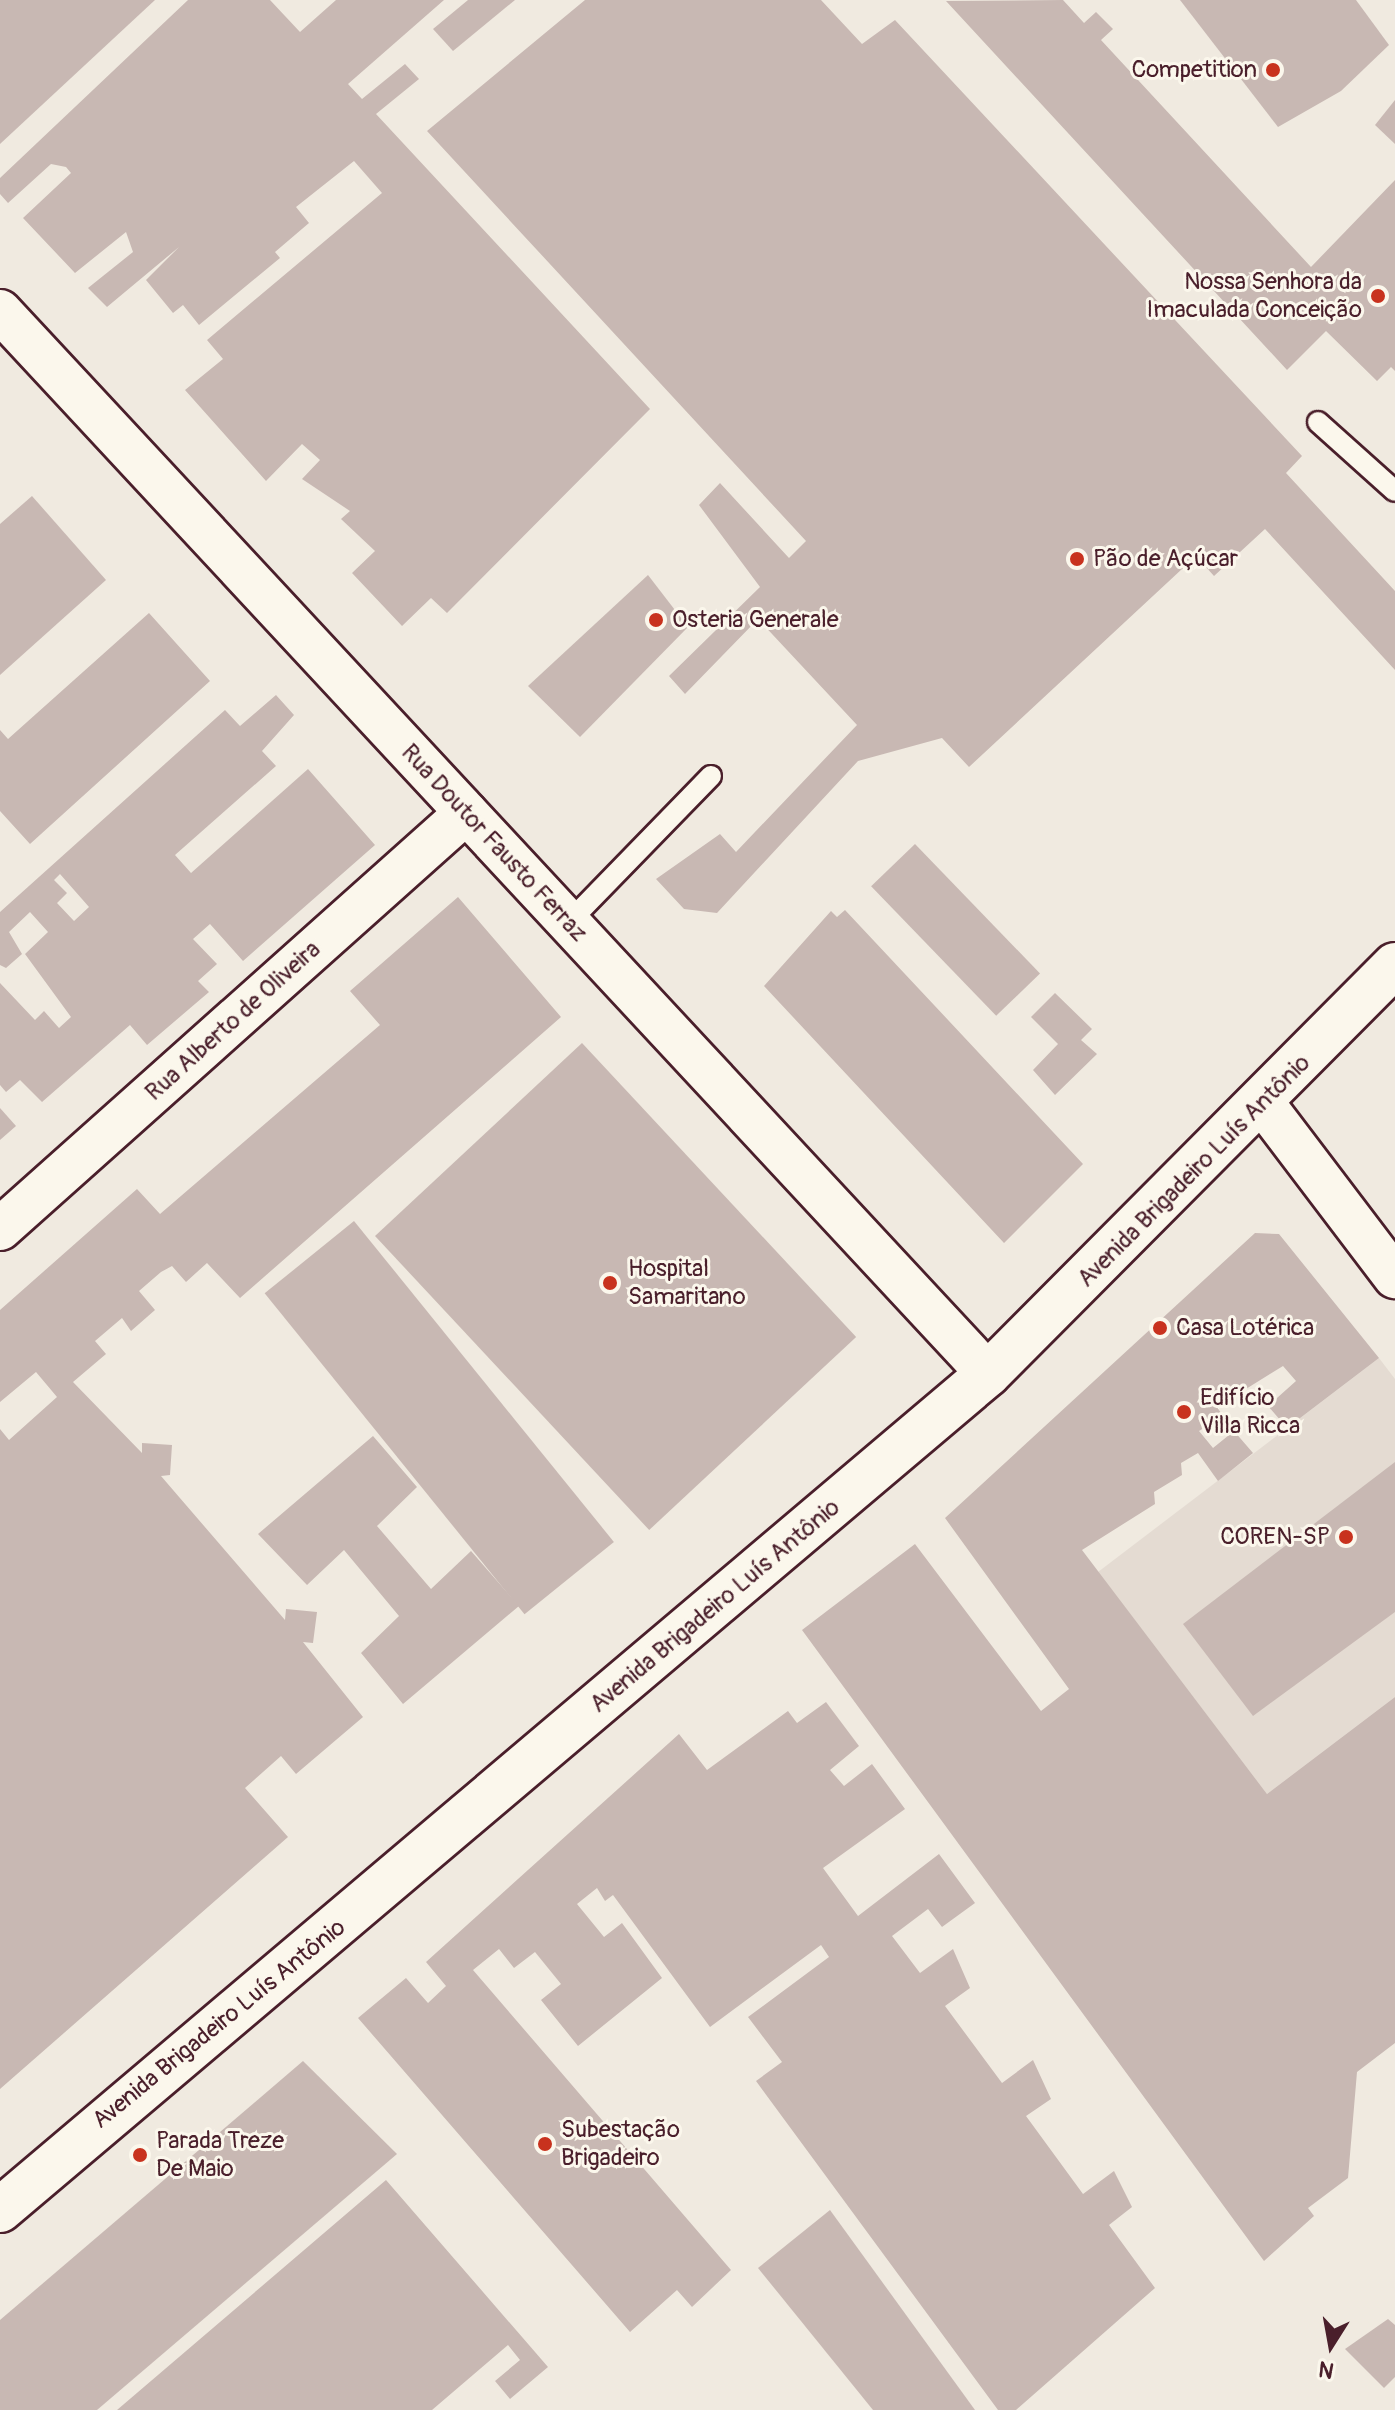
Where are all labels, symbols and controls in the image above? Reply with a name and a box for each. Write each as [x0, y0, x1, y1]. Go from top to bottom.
place label: Competition [1131, 56, 1257, 84]
marker: Competition [1264, 61, 1282, 79]
place label: Nossa Senhora da Imaculada Conceição [1146, 268, 1362, 324]
marker: Nossa Senhora da Imaculada Conceição [1369, 287, 1387, 305]
place label: Pão de Açúcar [1093, 545, 1238, 573]
marker: Pão de Açúcar [1068, 550, 1086, 568]
place label: Osteria Generale [672, 606, 839, 634]
marker: Osteria Generale [647, 611, 665, 629]
street label: Rua Doutor Fausto Ferraz [395, 738, 593, 948]
street label: Rua Alberto de Oliveira [140, 935, 326, 1107]
street label: Avenida Brigadeiro Luís Antônio [1072, 1049, 1316, 1293]
place label: Hospital Samaritano [628, 1255, 746, 1311]
marker: Hospital Samaritano [599, 1272, 621, 1294]
place label: Casa Lotérica [1176, 1314, 1314, 1342]
marker: Casa Lotérica [1151, 1319, 1169, 1337]
place label: Edifício Villa Ricca [1200, 1384, 1300, 1440]
marker: Edifício Villa Ricca [1175, 1403, 1193, 1421]
street label: Avenida Brigadeiro Luís Antônio [584, 1493, 846, 1719]
place label: COREN-SP [1220, 1523, 1330, 1551]
marker: COREN-SP [1337, 1528, 1355, 1546]
street label: Avenida Brigadeiro Luís Antônio [87, 1913, 351, 2135]
place label: Subestação Brigadeiro [561, 2116, 680, 2172]
place label: Parada Treze De Maio [156, 2127, 284, 2183]
marker: Subestação Brigadeiro [536, 2135, 554, 2153]
marker: Parada Treze De Maio [131, 2146, 149, 2164]
north arrow [1291, 2306, 1371, 2386]
text: N [1316, 2354, 1336, 2385]

